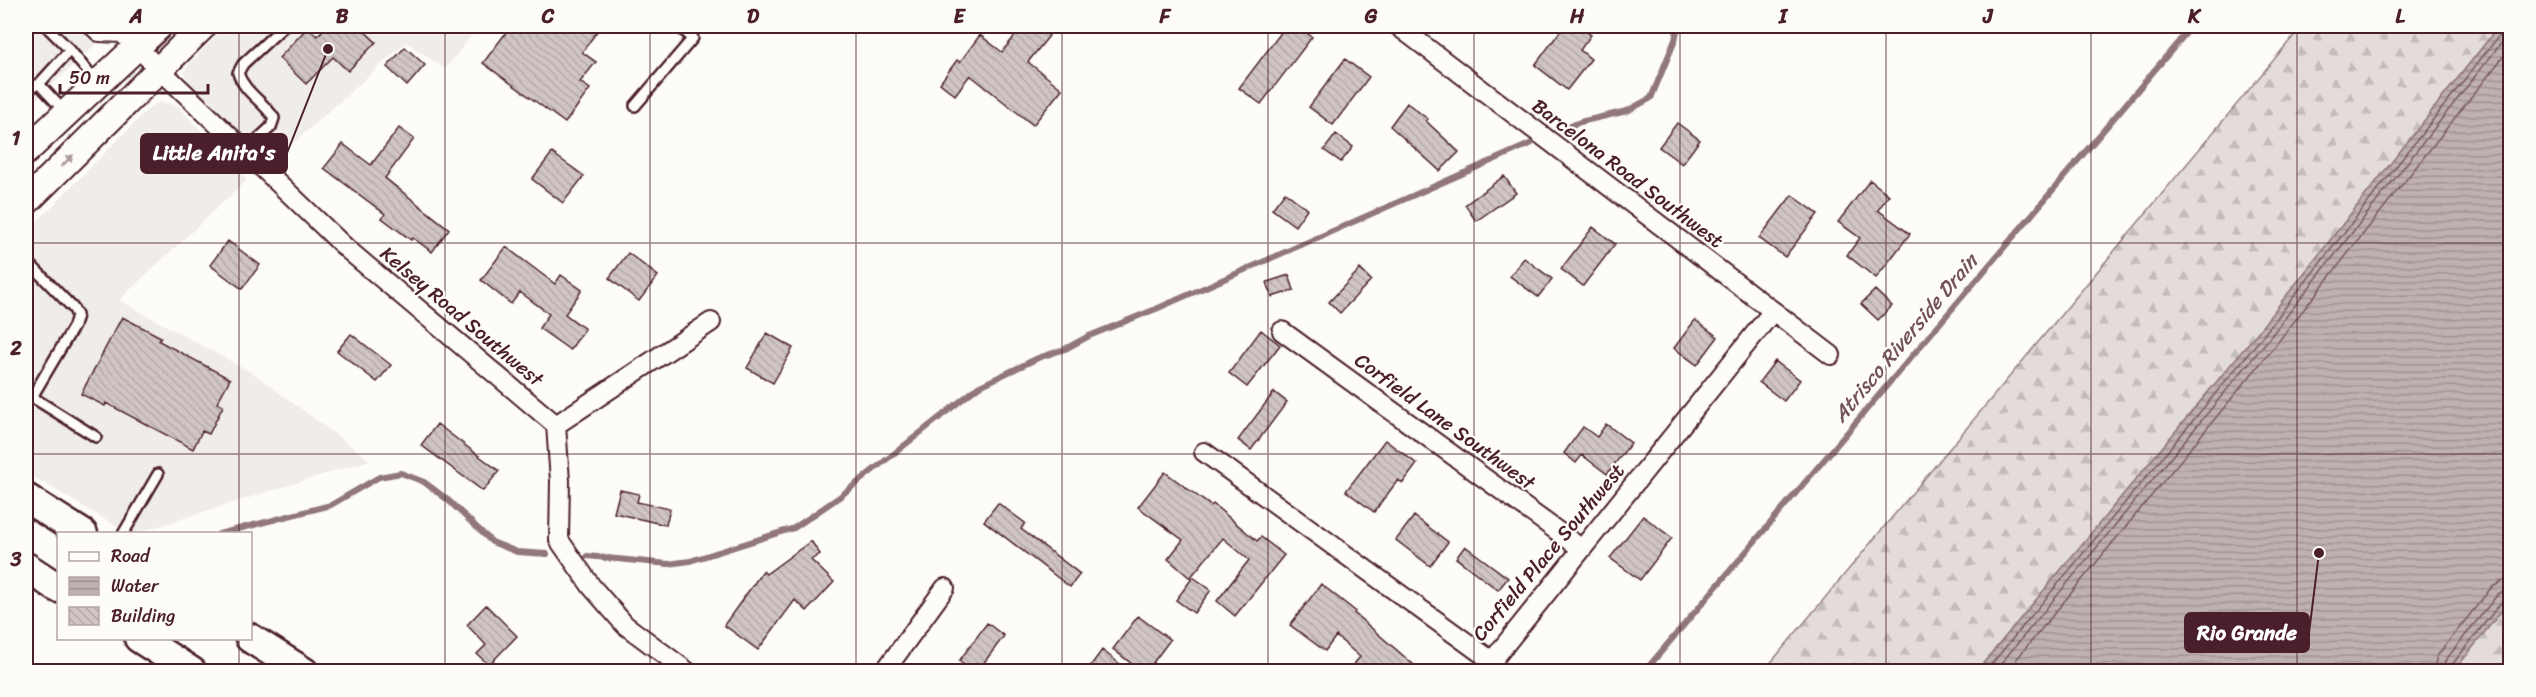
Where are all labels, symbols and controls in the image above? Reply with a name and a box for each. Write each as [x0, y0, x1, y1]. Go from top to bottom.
text: A [128, 0, 143, 34]
text: B [336, 0, 349, 34]
text: C [541, 0, 555, 34]
text: D [747, 0, 760, 34]
text: E [953, 0, 966, 34]
text: F [1159, 0, 1172, 34]
text: G [1364, 0, 1378, 34]
text: H [1569, 0, 1585, 34]
text: I [1778, 0, 1789, 34]
text: J [1982, 0, 1994, 34]
text: K [2187, 0, 2202, 34]
text: L [2395, 0, 2405, 34]
scale bar [60, 57, 208, 95]
text: 50 m [69, 62, 110, 94]
street label: Barcelona Road Southwest [1524, 89, 1732, 258]
text: 1 [12, 121, 21, 156]
callout: Little Anita's [141, 134, 287, 173]
text: Little Anita's [153, 134, 277, 172]
one-way arrow [60, 154, 74, 168]
street label: Kelsey Road Southwest [372, 237, 552, 396]
water label: Atrisco Riverside Drain [1822, 243, 1989, 432]
text: 2 [9, 331, 22, 366]
street label: Corfield Lane Southwest [1347, 343, 1543, 500]
street label: Corfield Place Southwest [1463, 455, 1634, 649]
legend [57, 532, 252, 640]
text: Road [111, 540, 151, 572]
text: 3 [10, 542, 22, 577]
text: Water [111, 570, 160, 602]
text: Building [111, 600, 175, 632]
callout: Rio Grande [2185, 613, 2309, 652]
text: Rio Grande [2196, 614, 2297, 652]

